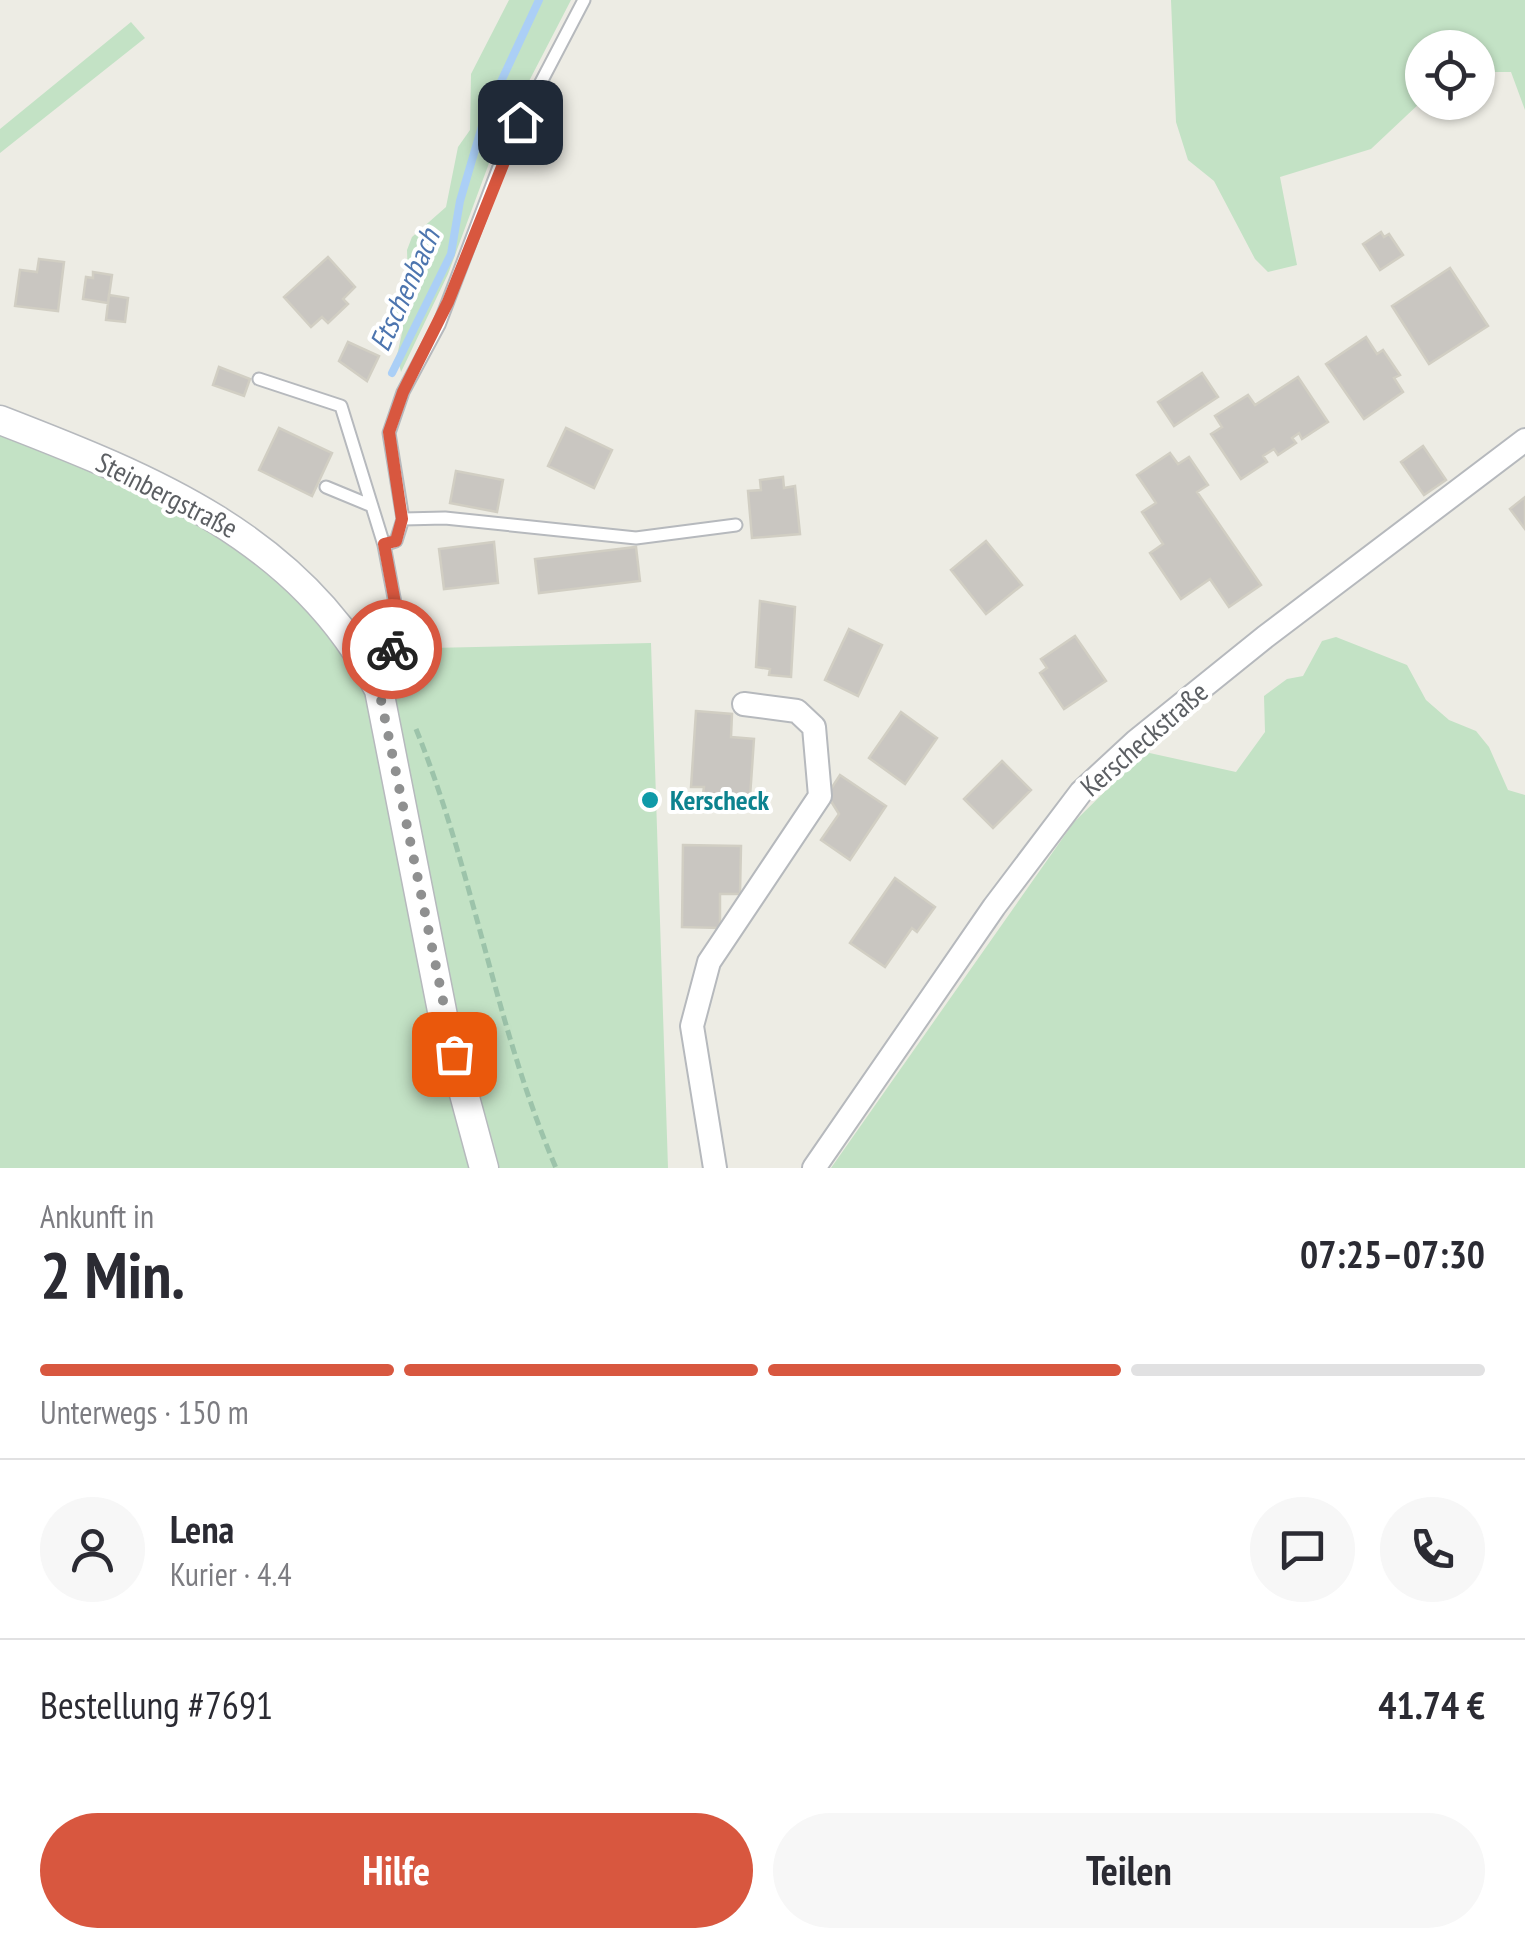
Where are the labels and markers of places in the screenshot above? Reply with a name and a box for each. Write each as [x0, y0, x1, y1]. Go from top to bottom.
pin [478, 80, 563, 165]
place label: Kerscheck [670, 781, 770, 818]
marker: Kerscheck [639, 789, 661, 811]
pin [412, 1012, 497, 1097]

